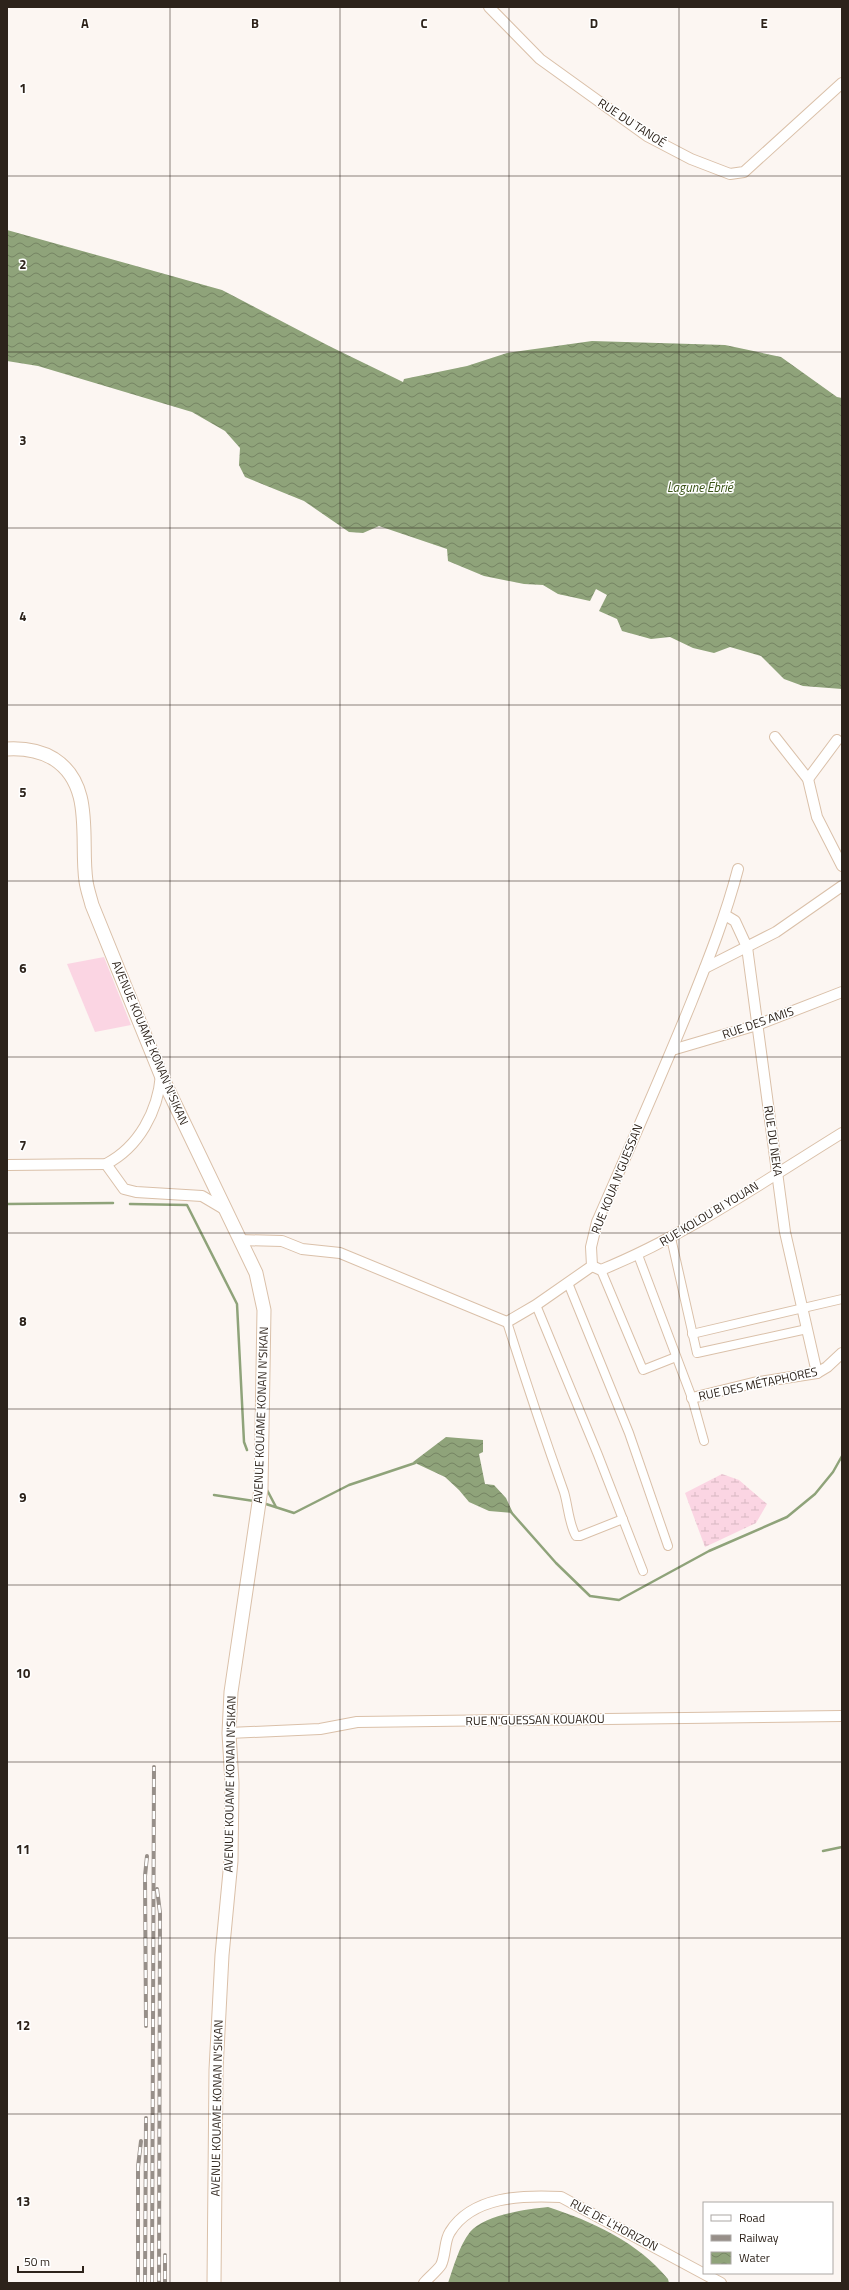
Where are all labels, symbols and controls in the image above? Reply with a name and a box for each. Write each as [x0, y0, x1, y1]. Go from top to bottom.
text: A [81, 13, 89, 33]
text: B [251, 13, 259, 33]
text: C [420, 13, 428, 33]
text: D [590, 13, 598, 33]
text: E [760, 13, 768, 33]
text: 1 [19, 78, 27, 98]
street label: RUE DU TANOÉ [594, 93, 670, 152]
text: 2 [19, 254, 27, 274]
text: 3 [19, 430, 27, 450]
water label: Lagune Ébrié [667, 477, 734, 497]
text: 4 [19, 606, 27, 626]
text: 5 [19, 782, 27, 802]
text: 6 [19, 958, 27, 978]
street label: AVENUE KOUAME KONAN N'SIKAN [107, 958, 194, 1128]
street label: RUE DES AMIS [719, 1001, 796, 1044]
street label: RUE DU NEKA [759, 1104, 788, 1178]
street label: RUE KOUA N'GUESSAN [586, 1121, 647, 1237]
text: 7 [19, 1135, 27, 1155]
street label: RUE KOLOU BI YOUAN [656, 1176, 762, 1251]
text: 8 [19, 1311, 27, 1331]
street label: AVENUE KOUAME KONAN N'SIKAN [248, 1326, 273, 1504]
street label: RUE DES MÉTAPHORES [697, 1362, 819, 1405]
text: 9 [19, 1487, 27, 1507]
text: 10 [16, 1663, 30, 1683]
street label: AVENUE KOUAME KONAN N'SIKAN [218, 1695, 241, 1873]
street label: RUE N'GUESSAN KOUAKOU [465, 1709, 605, 1730]
text: 11 [16, 1839, 30, 1859]
text: 12 [16, 2015, 30, 2035]
street label: AVENUE KOUAME KONAN N'SIKAN [205, 2019, 228, 2197]
text: 13 [16, 2191, 30, 2211]
street label: RUE DE L'HORIZON [567, 2193, 662, 2256]
legend [703, 2202, 833, 2274]
text: Road [739, 2208, 765, 2227]
text: Railway [739, 2228, 779, 2247]
scale bar [18, 2248, 83, 2274]
text: Water [739, 2248, 770, 2267]
text: 50 m [24, 2252, 50, 2271]

